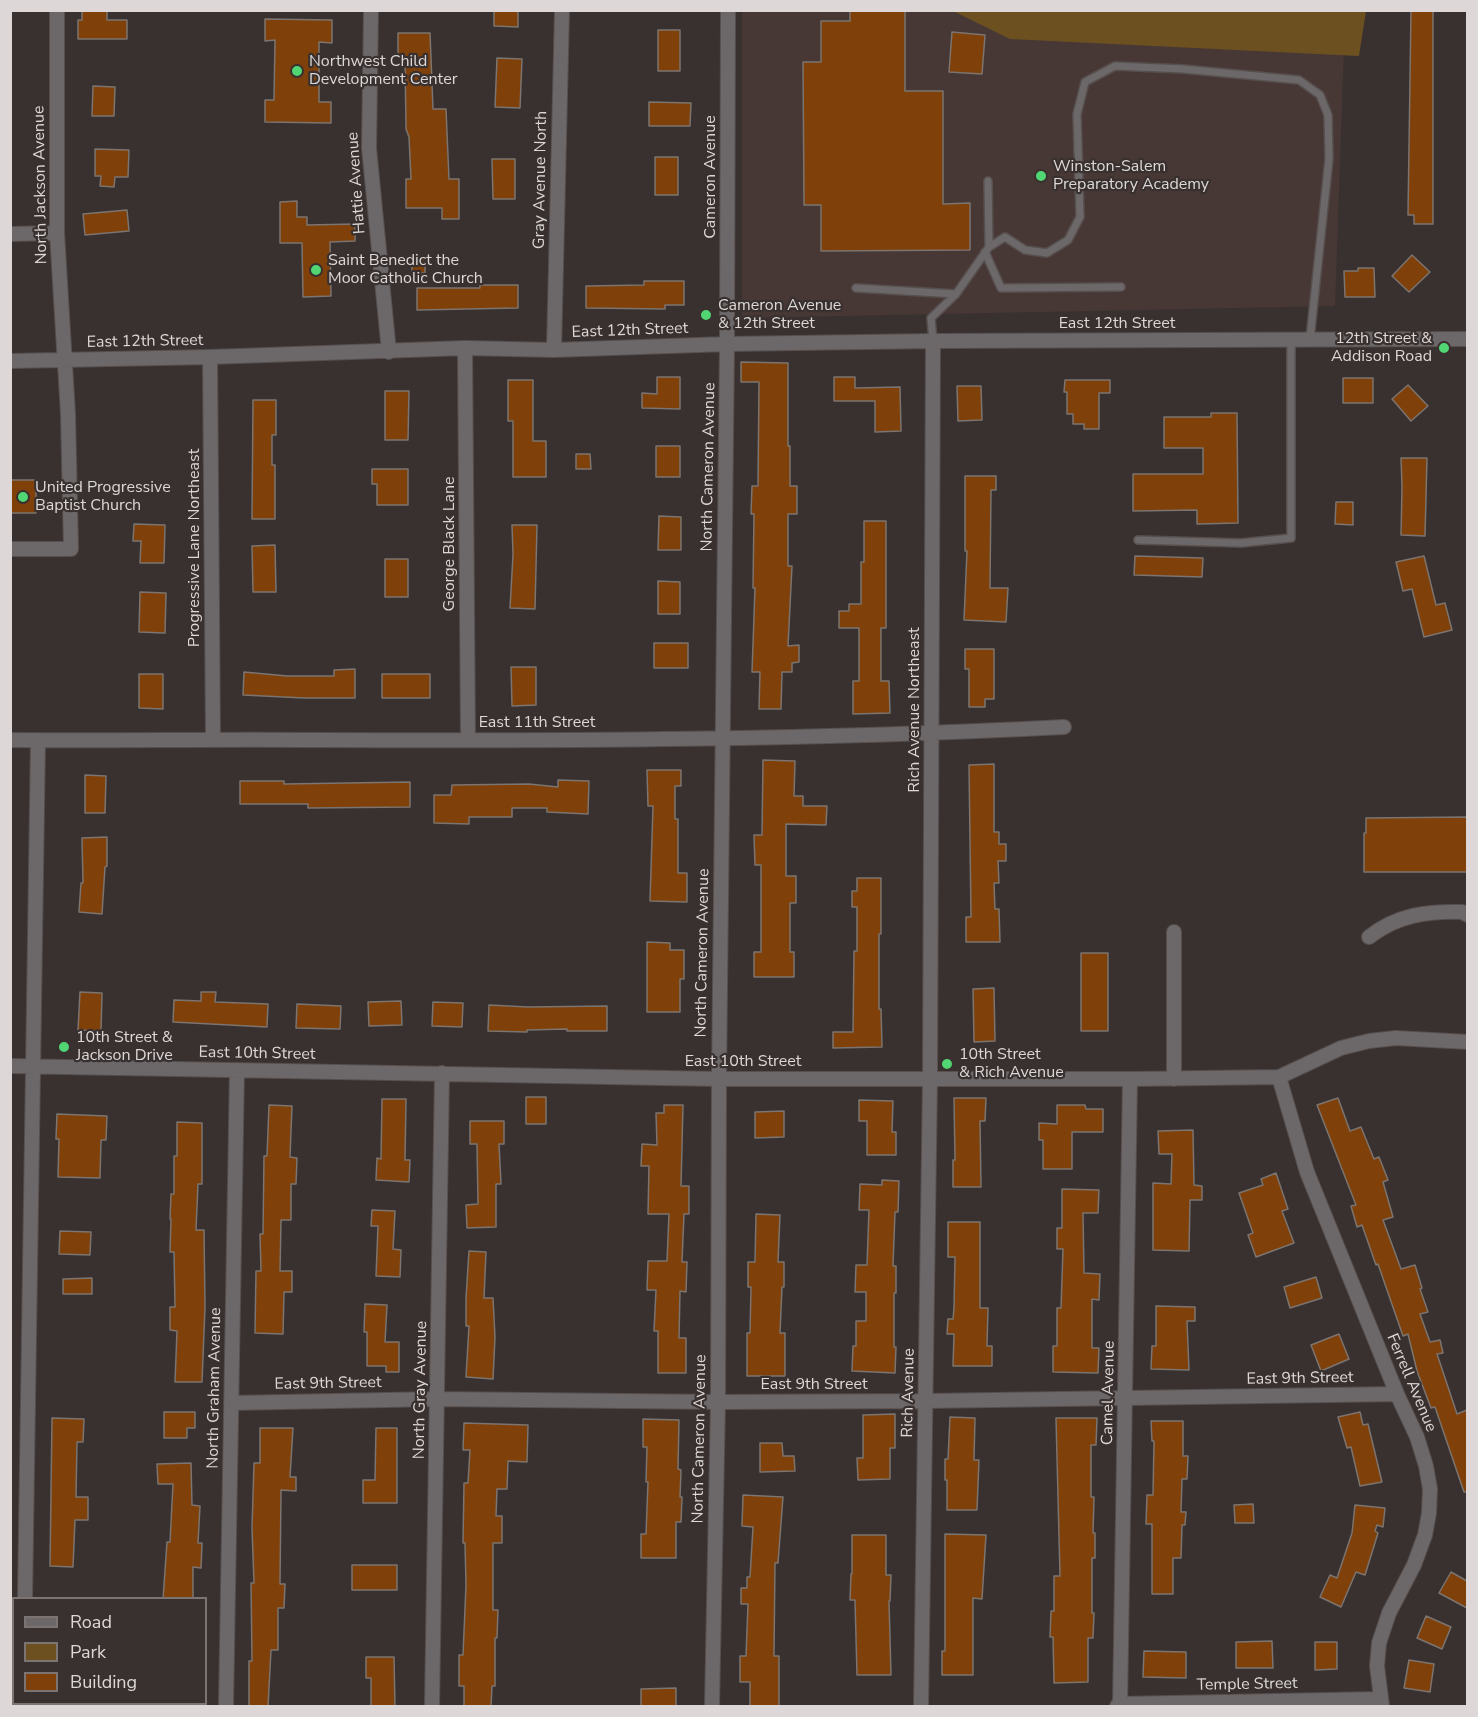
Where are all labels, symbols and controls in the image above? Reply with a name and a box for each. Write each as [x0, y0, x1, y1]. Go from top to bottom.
place label: Northwest Child Development Center [309, 52, 457, 90]
marker: Northwest Child Development Center [290, 64, 304, 78]
street label: North Jackson Avenue [30, 105, 52, 265]
street label: Gray Avenue North [530, 111, 552, 249]
street label: Cameron Avenue [701, 115, 721, 239]
street label: Hattie Avenue [344, 131, 370, 235]
place label: Winston-Salem Preparatory Academy [1053, 157, 1209, 195]
marker: Winston-Salem Preparatory Academy [1034, 169, 1048, 183]
place label: Saint Benedict the Moor Catholic Church [328, 251, 483, 289]
marker: Saint Benedict the Moor Catholic Church [309, 263, 323, 277]
place label: Cameron Avenue & 12th Street [718, 296, 841, 334]
marker: Cameron Avenue & 12th Street [699, 308, 713, 322]
street label: East 12th Street [1059, 314, 1175, 334]
street label: East 12th Street [571, 319, 689, 343]
place label: 12th Street & Addison Road [1331, 329, 1432, 367]
street label: East 12th Street [87, 331, 203, 353]
marker: 12th Street & Addison Road [1437, 341, 1451, 355]
street label: North Cameron Avenue [698, 382, 720, 552]
street label: Progressive Lane Northeast [185, 449, 205, 647]
street label: George Black Lane [440, 477, 460, 611]
place label: United Progressive Baptist Church [35, 478, 171, 516]
marker: United Progressive Baptist Church [16, 490, 30, 504]
street label: Rich Avenue Northeast [905, 627, 925, 793]
street label: East 11th Street [479, 713, 595, 733]
street label: North Cameron Avenue [692, 868, 714, 1038]
place label: 10th Street & Jackson Drive [76, 1028, 173, 1066]
marker: 10th Street & Jackson Drive [57, 1040, 71, 1054]
street label: East 10th Street [199, 1043, 315, 1065]
place label: 10th Street & Rich Avenue [959, 1045, 1064, 1083]
street label: East 10th Street [685, 1052, 801, 1072]
marker: 10th Street & Rich Avenue [940, 1057, 954, 1071]
street label: North Graham Avenue [204, 1307, 226, 1469]
street label: North Gray Avenue [410, 1321, 432, 1459]
street label: Ferrell Avenue [1382, 1331, 1440, 1435]
street label: Camel Avenue [1098, 1341, 1120, 1445]
street label: Rich Avenue [899, 1348, 919, 1438]
street label: North Cameron Avenue [689, 1354, 711, 1524]
street label: East 9th Street [1246, 1368, 1354, 1390]
street label: East 9th Street [274, 1373, 382, 1395]
street label: East 9th Street [760, 1375, 868, 1395]
legend [12, 1597, 207, 1705]
text: Road [70, 1610, 112, 1634]
text: Park [70, 1640, 106, 1664]
text: Building [70, 1670, 137, 1694]
street label: Temple Street [1196, 1675, 1298, 1695]

